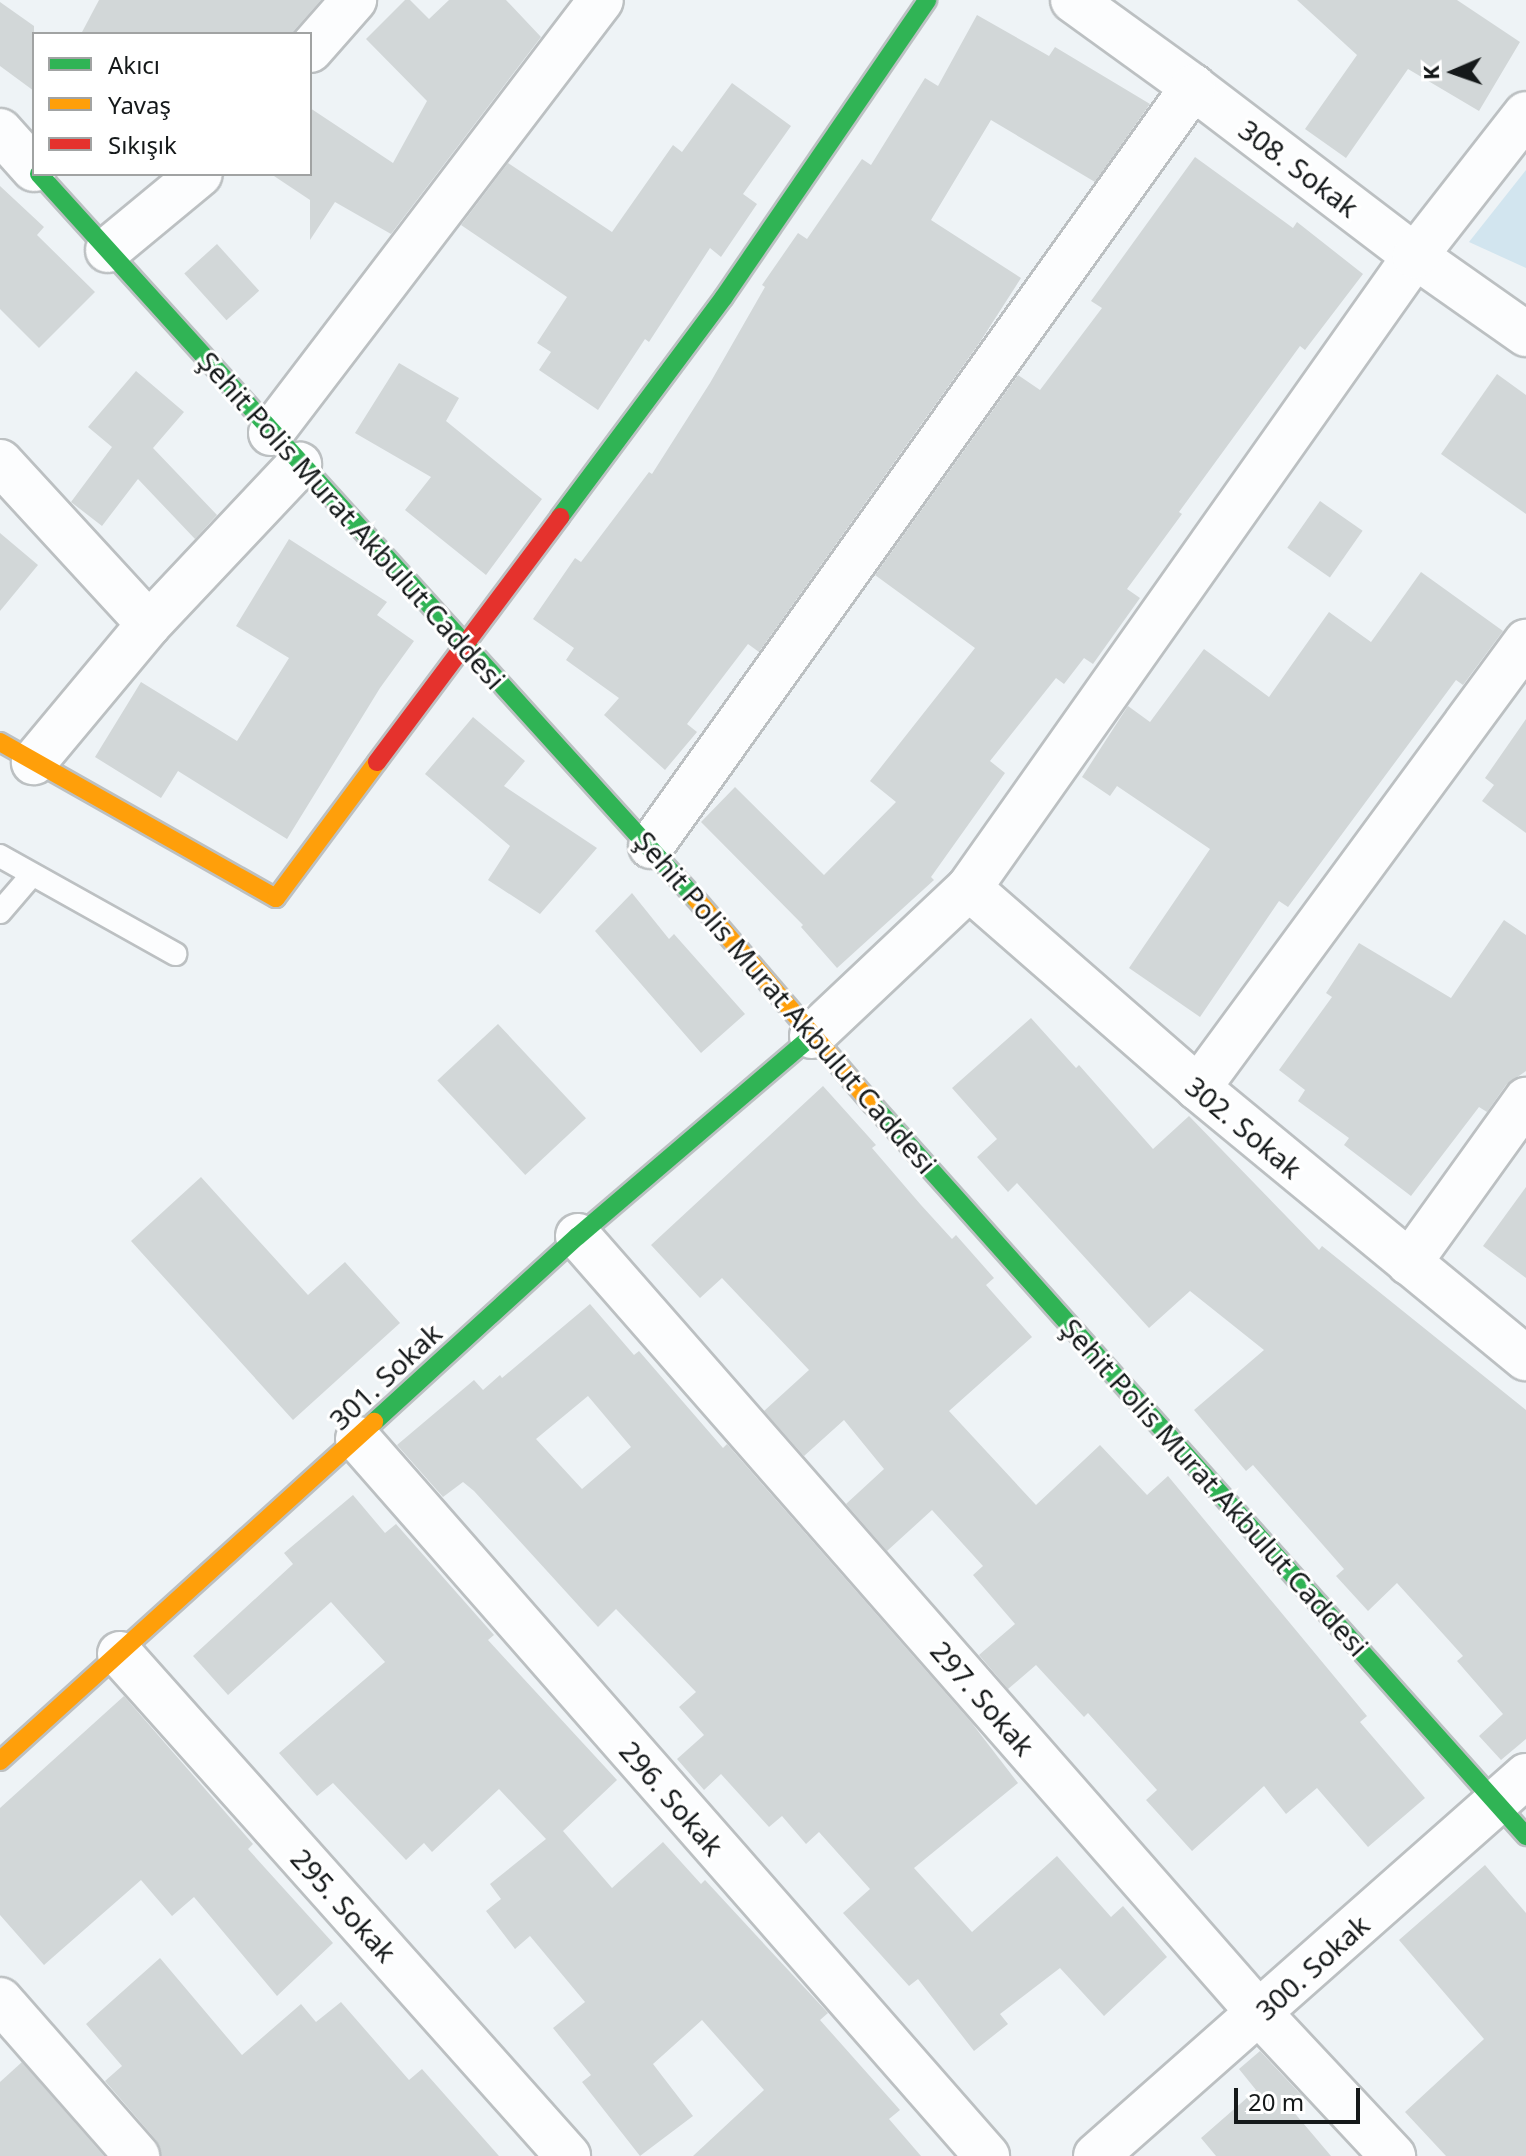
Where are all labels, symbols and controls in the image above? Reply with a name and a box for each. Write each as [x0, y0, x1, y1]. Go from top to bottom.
legend [32, 32, 312, 176]
north arrow [1414, 32, 1494, 112]
text: Akıcı [108, 48, 160, 81]
text: K [1415, 65, 1445, 81]
text: Yavaş [108, 88, 171, 121]
street label: 308. Sokak [1233, 112, 1365, 224]
text: Sıkışık [108, 128, 177, 161]
street label: Şehit Polis Murat Akbulut Caddesi [191, 344, 513, 696]
street label: Şehit Polis Murat Akbulut Caddesi [628, 824, 944, 1180]
street label: 302. Sokak [1179, 1069, 1309, 1185]
street label: Şehit Polis Murat Akbulut Caddesi [1054, 1311, 1376, 1663]
street label: 301. Sokak [322, 1316, 448, 1436]
street label: 297. Sokak [924, 1634, 1042, 1762]
street label: 296. Sokak [613, 1734, 731, 1862]
street label: 295. Sokak [284, 1841, 404, 1969]
street label: 300. Sokak [1248, 1907, 1376, 2027]
scale bar [1238, 2072, 1364, 2122]
text: 20 m [1248, 2085, 1304, 2118]

